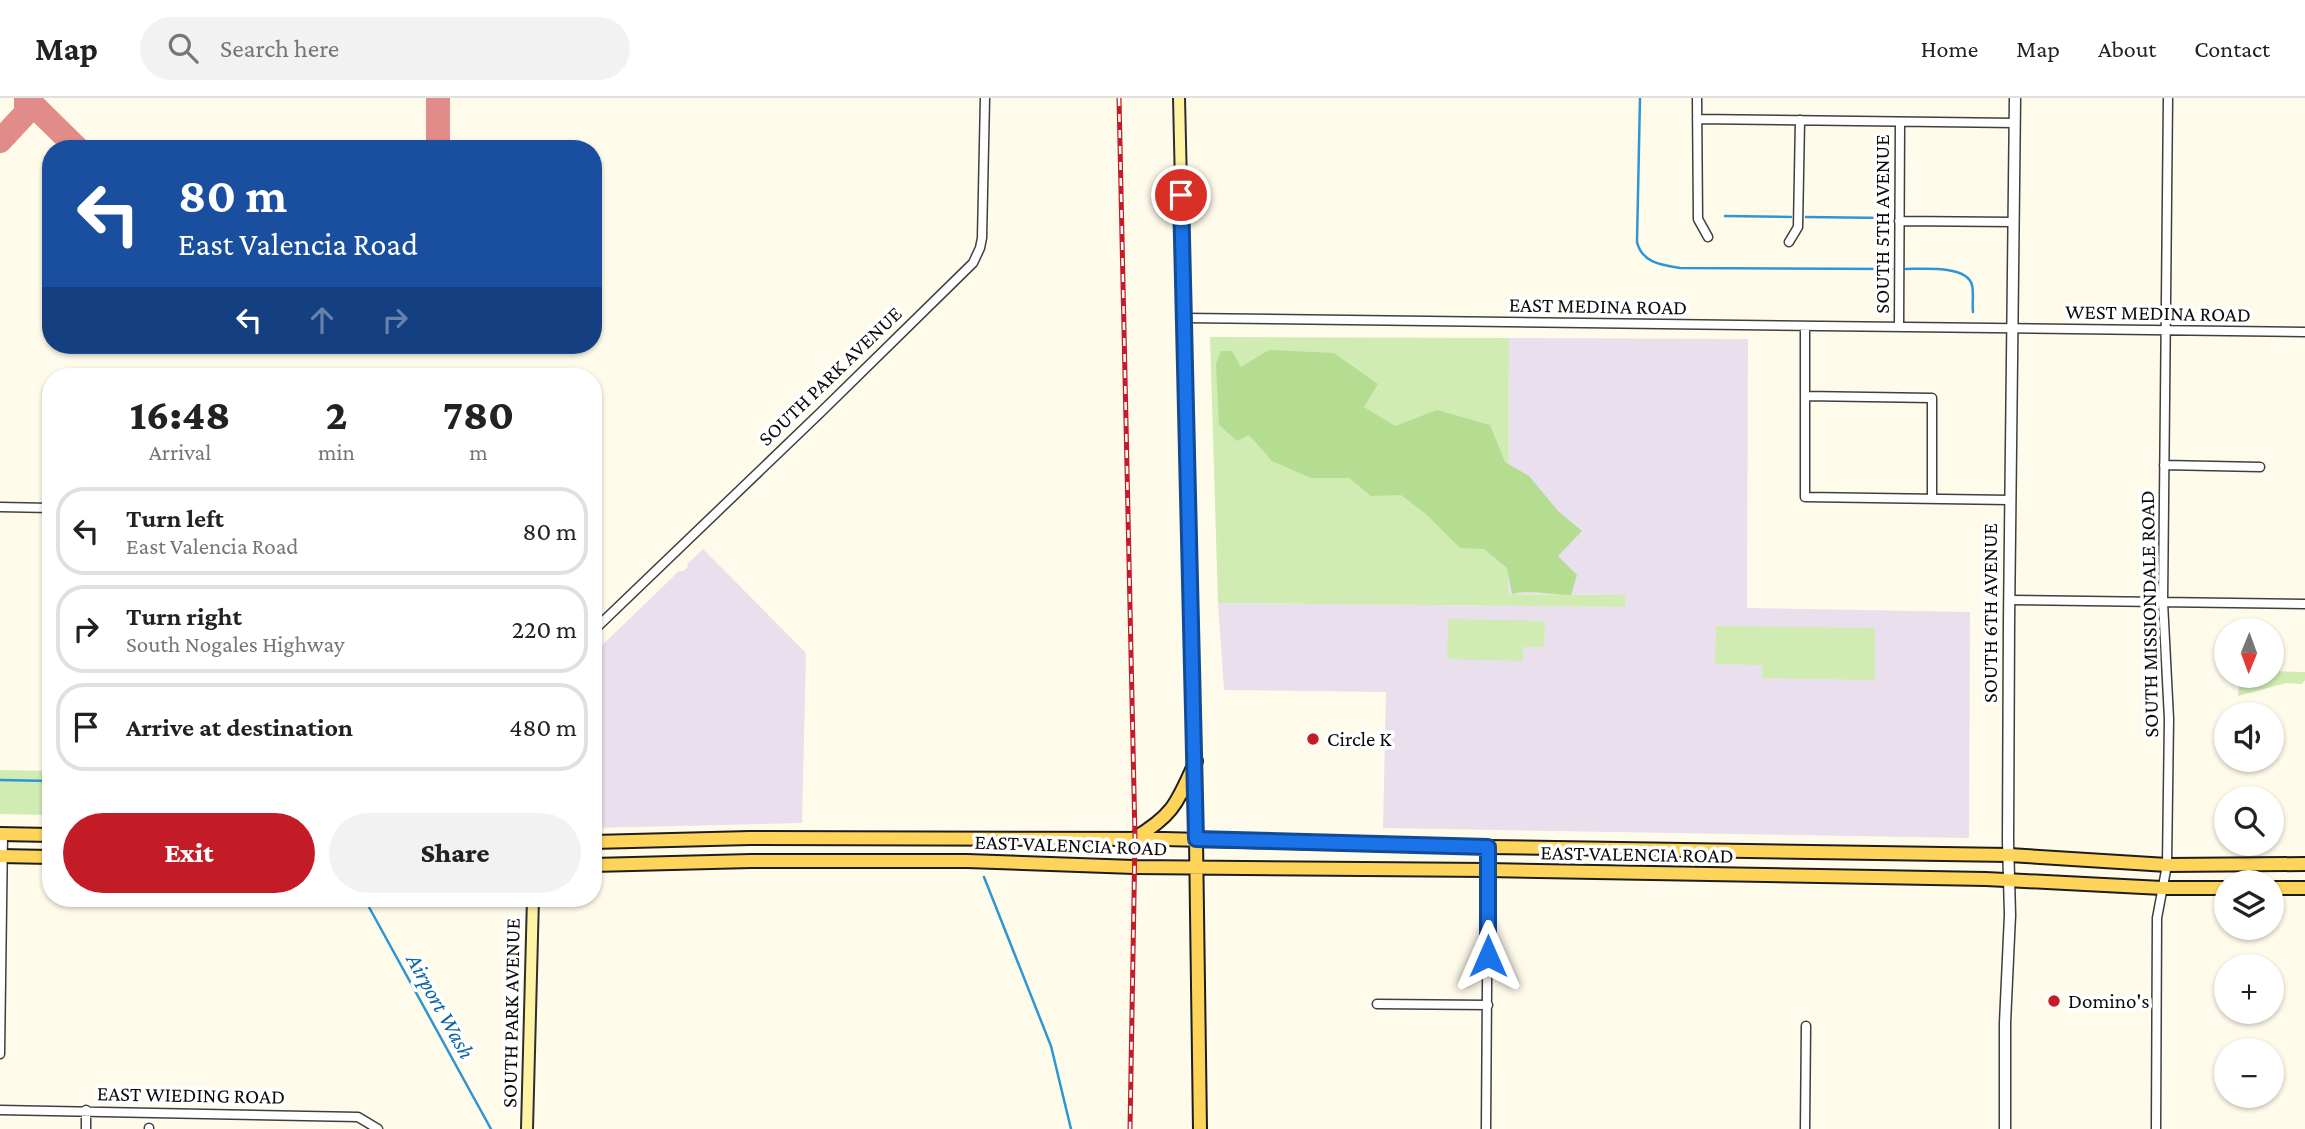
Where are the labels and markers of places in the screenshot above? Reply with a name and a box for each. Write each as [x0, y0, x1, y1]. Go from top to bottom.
pin [1151, 165, 1211, 225]
place label: Circle K [1327, 727, 1392, 751]
marker: Circle K [1305, 731, 1321, 747]
place label: Domino's [2068, 989, 2150, 1013]
marker: Domino's [2046, 993, 2062, 1009]

